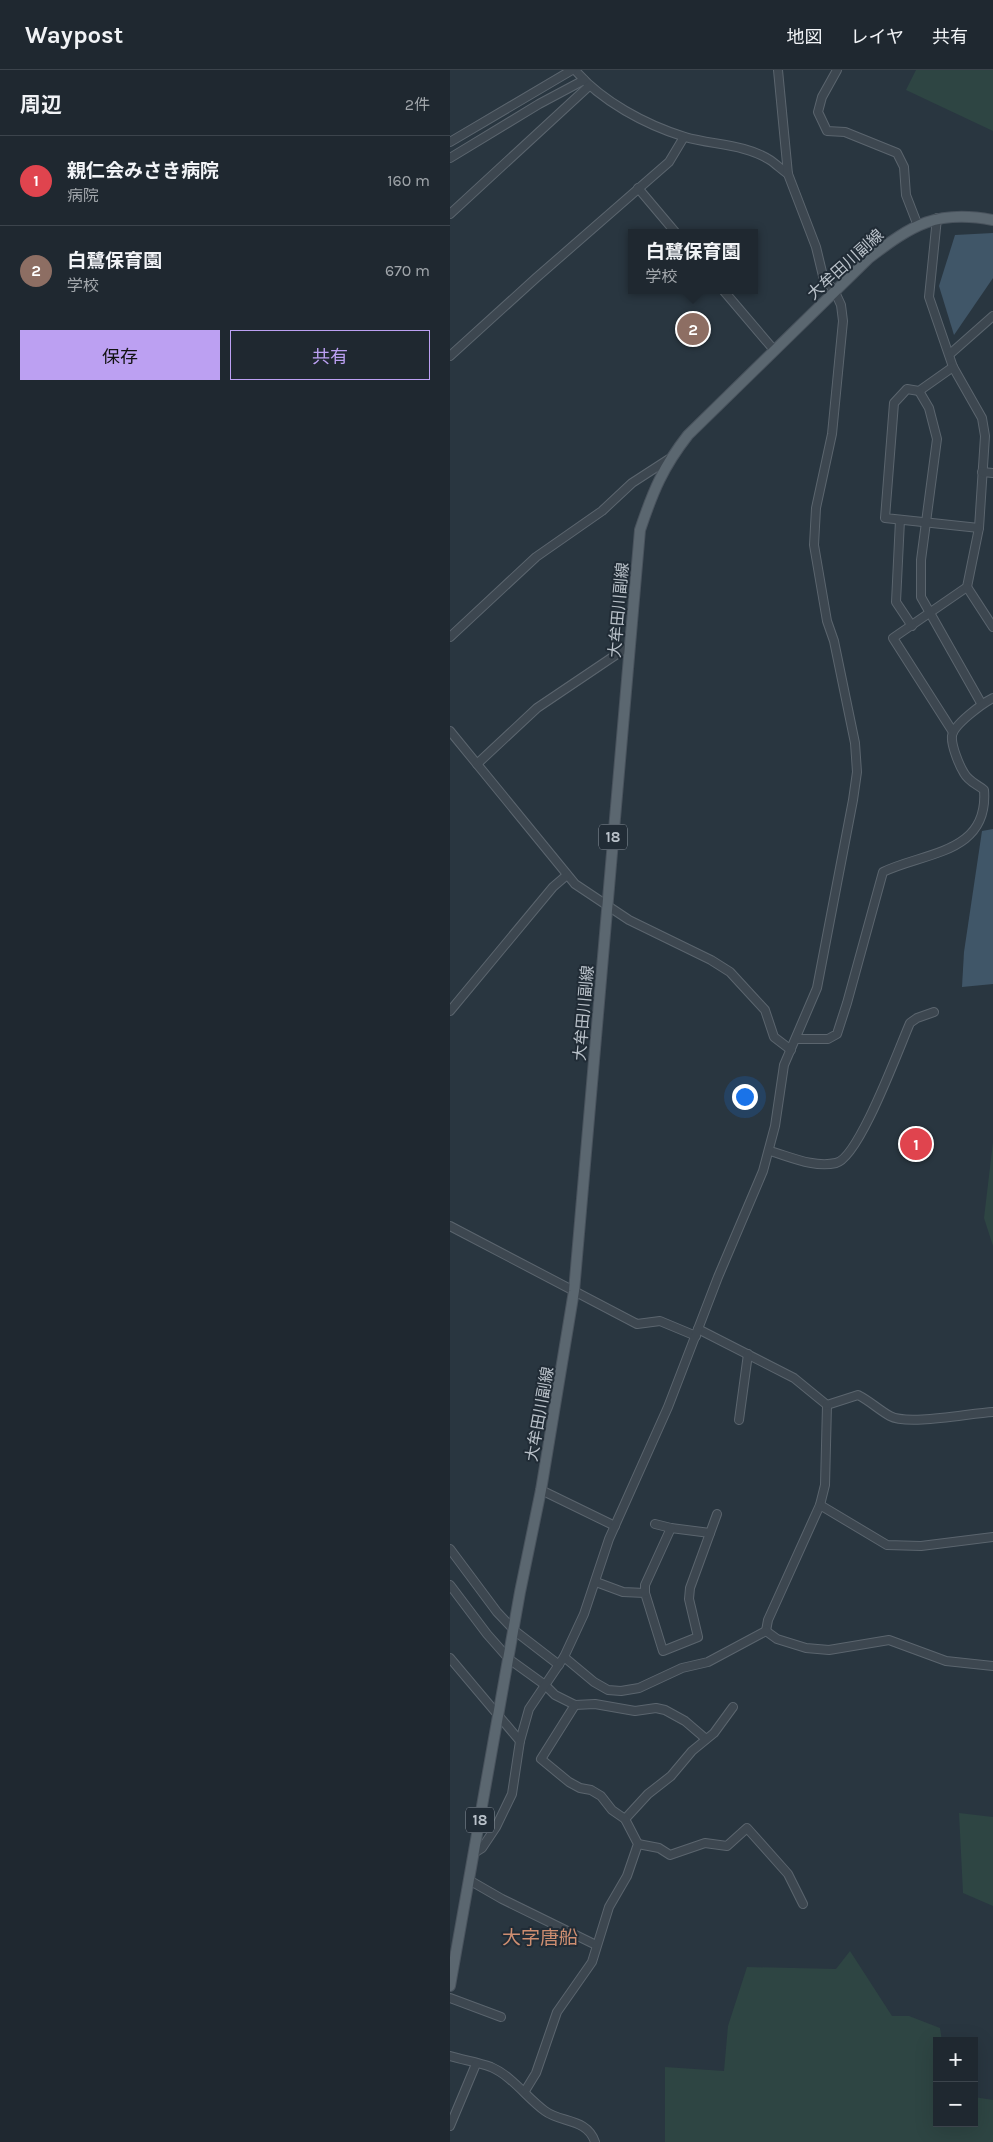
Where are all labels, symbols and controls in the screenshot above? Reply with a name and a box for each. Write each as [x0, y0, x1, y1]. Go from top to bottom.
text: Waypost [25, 21, 123, 49]
text: 地図 [787, 26, 823, 48]
text: レイヤ [851, 26, 904, 48]
text: 共有 [932, 26, 968, 48]
text: 周辺 [20, 93, 62, 117]
text: 2件 [405, 95, 430, 114]
text: 親仁会みさき病院 [67, 160, 219, 182]
text: 1 [33, 171, 39, 190]
text: 160 m [387, 171, 430, 190]
text: 病院 [67, 186, 99, 205]
street label: 大牟田川副線 [803, 225, 887, 304]
popup [628, 229, 758, 294]
text: 白鷺保育園 [645, 241, 741, 263]
text: 白鷺保育園 [67, 250, 162, 272]
text: 2 [31, 261, 41, 280]
text: 670 m [385, 261, 430, 280]
text: 学校 [645, 267, 678, 286]
text: 学校 [67, 276, 99, 295]
pin: 2 [677, 310, 709, 348]
button: 保存 [20, 330, 220, 380]
button: 共有 [230, 330, 430, 380]
street label: 大牟田川副線 [605, 561, 632, 659]
road number: 18 [599, 824, 627, 850]
street label: 大牟田川副線 [570, 964, 597, 1062]
your location [732, 1084, 758, 1110]
pin: 1 [900, 1125, 932, 1163]
street label: 大牟田川副線 [522, 1365, 557, 1463]
road number: 18 [466, 1808, 494, 1832]
district label: 大字唐船 [502, 1927, 578, 1949]
map controls [933, 2037, 978, 2127]
button: + [933, 2037, 978, 2082]
button: − [933, 2082, 978, 2127]

